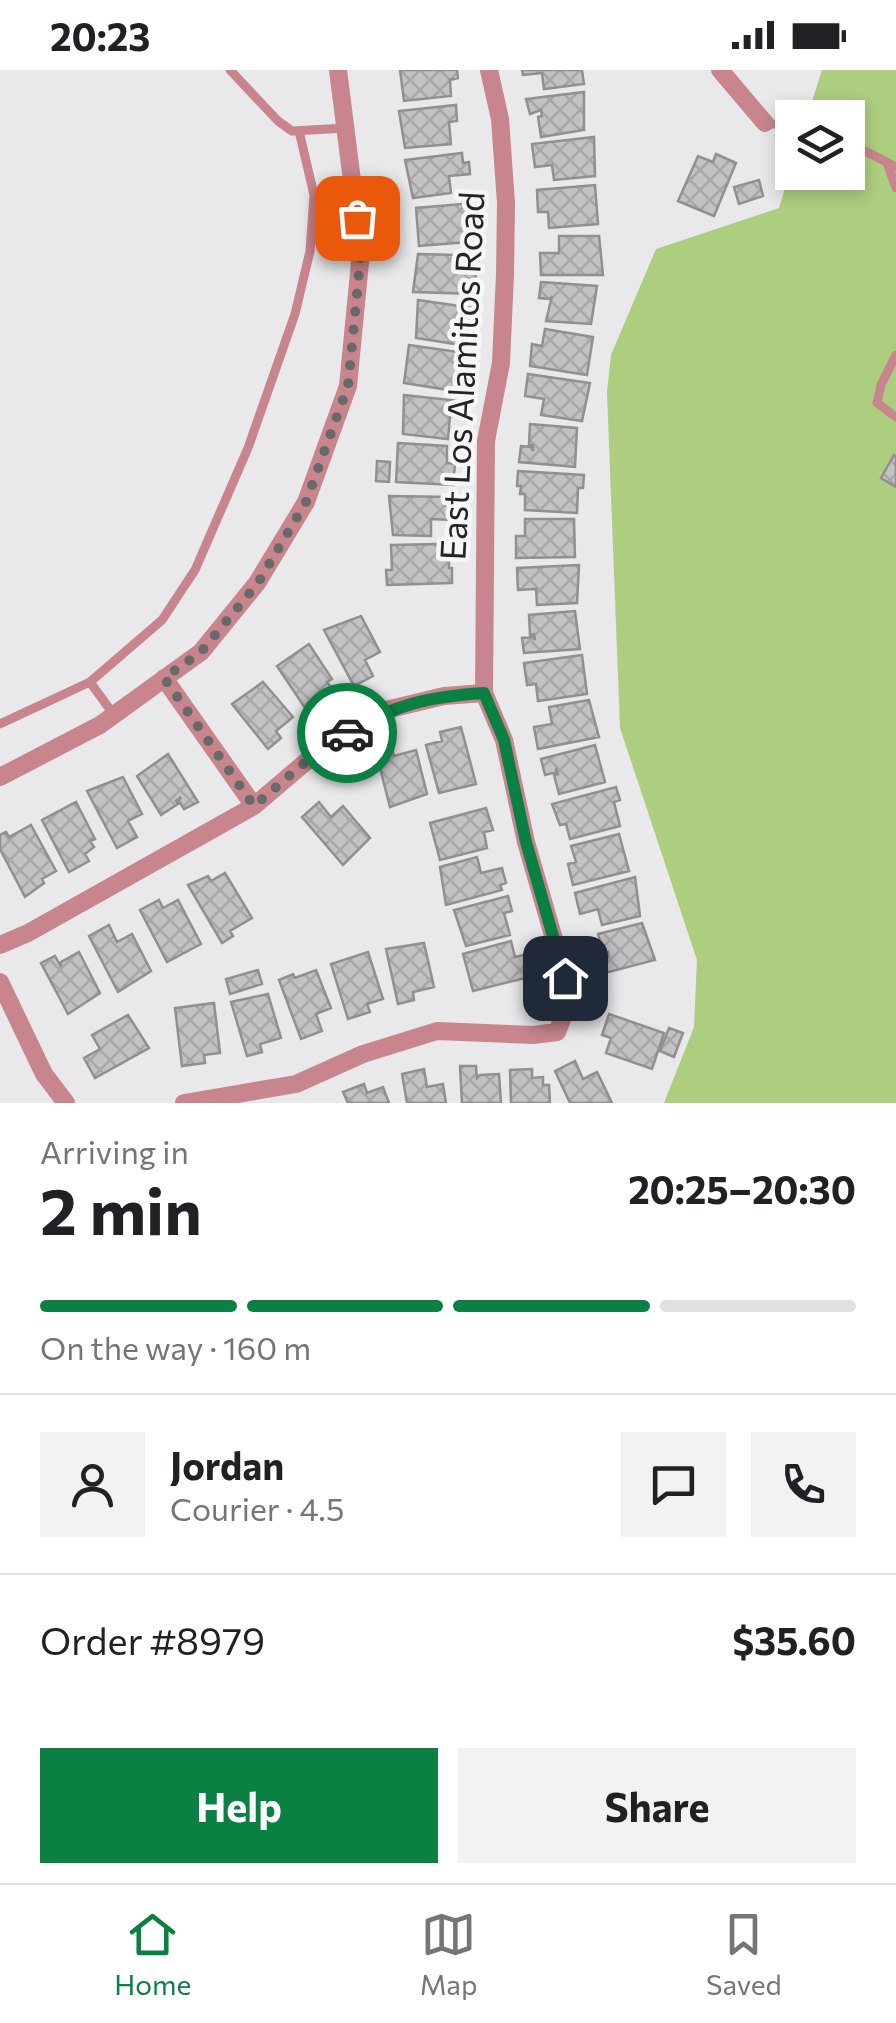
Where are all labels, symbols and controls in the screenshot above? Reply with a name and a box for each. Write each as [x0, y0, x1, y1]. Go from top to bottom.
text: 20:23 [50, 12, 150, 59]
map controls [775, 100, 865, 190]
button: layers [775, 100, 865, 190]
pin [315, 176, 400, 261]
street label: East Los Alamitos Road [429, 190, 492, 561]
icon: bag [330, 191, 385, 246]
courier [297, 683, 397, 783]
icon: car [320, 706, 375, 761]
pin [523, 936, 608, 1021]
icon: home [538, 951, 593, 1006]
text: Arriving in [40, 1131, 189, 1171]
text: 20:25–20:30 [628, 1165, 856, 1212]
text: 2 min [40, 1169, 202, 1248]
text: On the way · 160 m [40, 1327, 311, 1367]
button: person [40, 1432, 145, 1537]
button: chat [621, 1432, 726, 1537]
button: phone [751, 1432, 856, 1537]
text: Jordan [170, 1441, 284, 1488]
text: Courier · 4.5 [170, 1488, 344, 1528]
text: Order #8979 [40, 1616, 265, 1663]
text: $35.60 [732, 1616, 856, 1663]
button: Help [40, 1748, 438, 1863]
button: Share [458, 1748, 856, 1863]
tab: Home [114, 1907, 191, 2001]
tab: Map [420, 1907, 478, 2001]
tab: Saved [706, 1907, 782, 2001]

